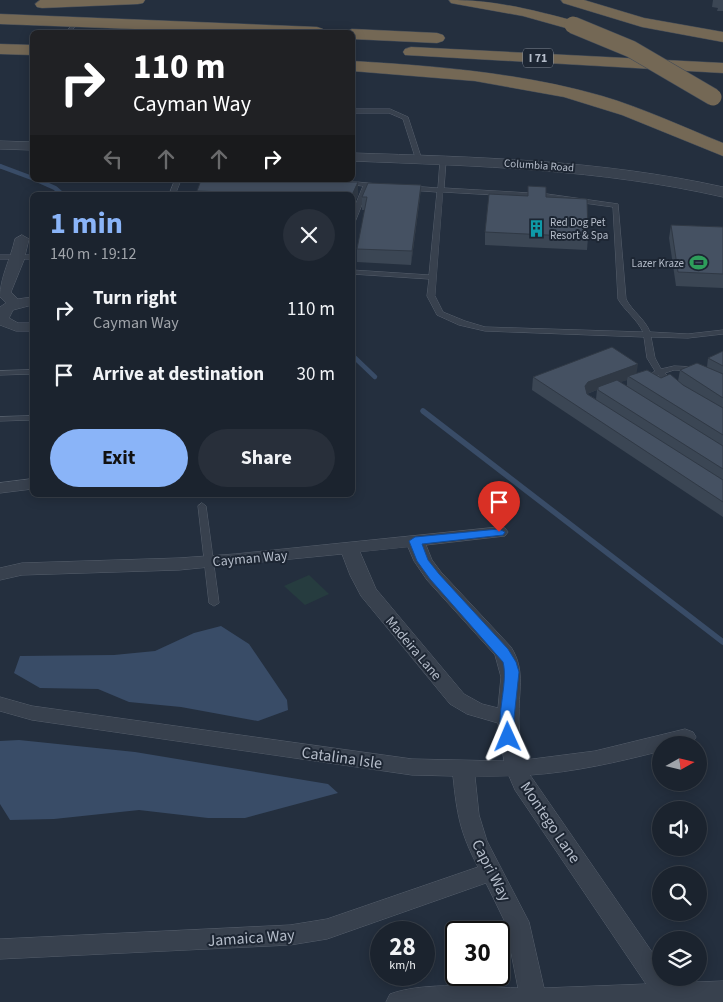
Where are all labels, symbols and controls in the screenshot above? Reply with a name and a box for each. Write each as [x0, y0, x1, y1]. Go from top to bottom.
text: 110 m [133, 42, 225, 92]
road number: I 71 [523, 48, 553, 68]
icon: right [50, 50, 115, 115]
text: Cayman Way [133, 88, 251, 120]
icon: left [99, 145, 127, 173]
icon: ahead [152, 145, 180, 173]
icon: ahead [205, 145, 233, 173]
icon: right [258, 145, 286, 173]
street label: Columbia Road [503, 156, 575, 175]
text: 1 min [50, 202, 123, 245]
button: close [283, 209, 335, 261]
place label: Red Dog Pet Resort & Spa [550, 215, 608, 243]
building icon: Red Dog Pet Resort & Spa [526, 218, 546, 238]
text: 140 m · 19:12 [50, 243, 137, 265]
sports icon: Lazer Kraze [688, 253, 708, 273]
place label: Lazer Kraze [632, 256, 685, 271]
text: Turn right [93, 285, 177, 312]
icon: right [50, 296, 78, 324]
text: 110 m [287, 296, 335, 323]
text: Cayman Way [93, 312, 179, 334]
icon: arrive [50, 361, 78, 389]
text: Arrive at destination [93, 361, 264, 388]
text: 30 m [297, 361, 335, 388]
button: Exit [50, 429, 188, 487]
button: Share [198, 429, 335, 487]
pin [478, 481, 520, 532]
icon: arrive [485, 488, 513, 516]
street label: Cayman Way [212, 546, 289, 572]
street label: Madeira Lane [380, 612, 446, 685]
position arrow [481, 710, 533, 762]
north arrow [652, 736, 708, 791]
map controls [652, 736, 707, 986]
street label: Catalina Isle [300, 741, 384, 775]
street label: Montego Lane [515, 777, 586, 868]
button: sound [652, 801, 707, 856]
street label: Capri Way [466, 836, 516, 906]
button: search [652, 866, 707, 921]
speed limit sign: 30 [445, 921, 510, 986]
street label: Jamaica Way [207, 924, 296, 952]
text: 28 [389, 929, 416, 965]
button: layers [652, 931, 707, 986]
text: km/h [389, 957, 416, 974]

